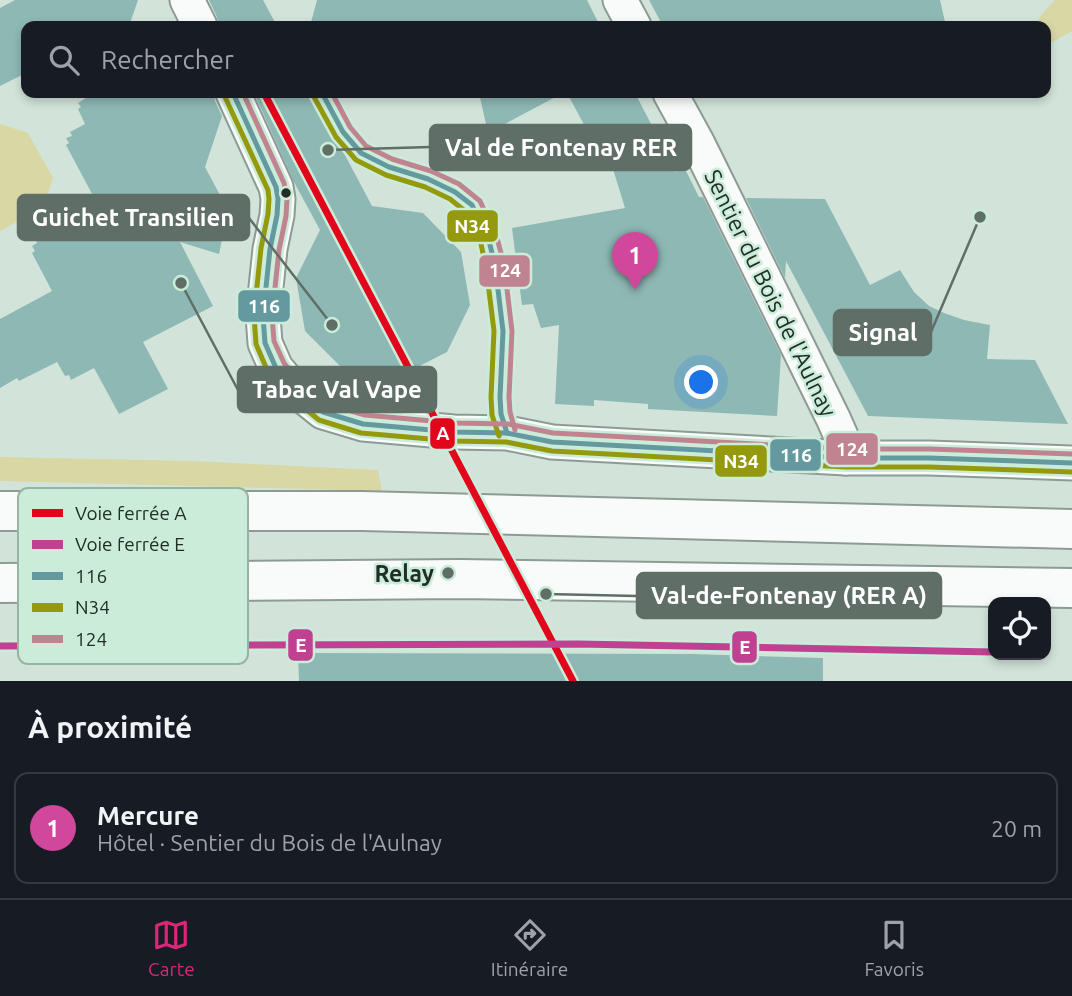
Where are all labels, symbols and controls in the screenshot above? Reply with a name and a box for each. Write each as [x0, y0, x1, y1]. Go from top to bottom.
search box [21, 21, 1051, 98]
icon: search [45, 41, 83, 79]
text: Rechercher [101, 45, 234, 74]
callout: Val de Fontenay RER [430, 125, 691, 170]
text: Val de Fontenay RER [445, 134, 677, 161]
street label: Sentier du Bois de l'Aulnay [700, 165, 842, 421]
unlabelled marker [279, 186, 293, 200]
callout: Guichet Transilien [18, 195, 249, 240]
text: Guichet Transilien [32, 204, 234, 231]
line badge: N34 [446, 209, 499, 243]
text: N34 [454, 215, 490, 237]
pin: 1 [612, 232, 658, 290]
line badge: 124 [478, 254, 531, 288]
text: 124 [489, 259, 521, 281]
line badge: 116 [237, 289, 291, 323]
text: 116 [248, 295, 280, 317]
callout: Signal [834, 310, 931, 355]
text: Signal [849, 319, 917, 346]
your location [684, 365, 718, 399]
callout: Tabac Val Vape [238, 367, 436, 412]
text: Tabac Val Vape [252, 376, 422, 403]
line badge: A [429, 417, 456, 450]
text: A [436, 422, 450, 444]
line badge: 124 [825, 432, 879, 466]
line badge: 116 [769, 438, 822, 472]
text: 124 [836, 438, 868, 460]
line badge: N34 [714, 444, 768, 478]
text: 116 [780, 444, 812, 466]
text: N34 [723, 450, 759, 472]
legend [18, 488, 248, 664]
text: Voie ferrée A [75, 502, 187, 524]
text: Voie ferrée E [75, 533, 185, 555]
place label: Relay [374, 561, 434, 586]
text: 116 [75, 565, 107, 587]
marker: Relay [440, 565, 456, 581]
callout: Val-de-Fontenay (RER A) [637, 573, 941, 618]
text: Val-de-Fontenay (RER A) [651, 582, 927, 609]
text: N34 [75, 596, 110, 618]
map controls [988, 597, 1051, 660]
button: locate [988, 597, 1051, 660]
text: 124 [75, 628, 107, 650]
line badge: E [287, 628, 314, 662]
line badge: E [731, 630, 758, 664]
text: E [295, 634, 307, 656]
text: E [739, 636, 751, 658]
text: À proximité [28, 710, 192, 744]
text: Mercure [97, 801, 199, 830]
text: 1 [47, 816, 59, 841]
text: 20 m [991, 816, 1042, 841]
text: Hôtel · Sentier du Bois de l'Aulnay [97, 830, 442, 855]
tab: Carte [148, 916, 195, 980]
tab: Itinéraire [491, 916, 568, 980]
tab: Favoris [864, 916, 924, 980]

